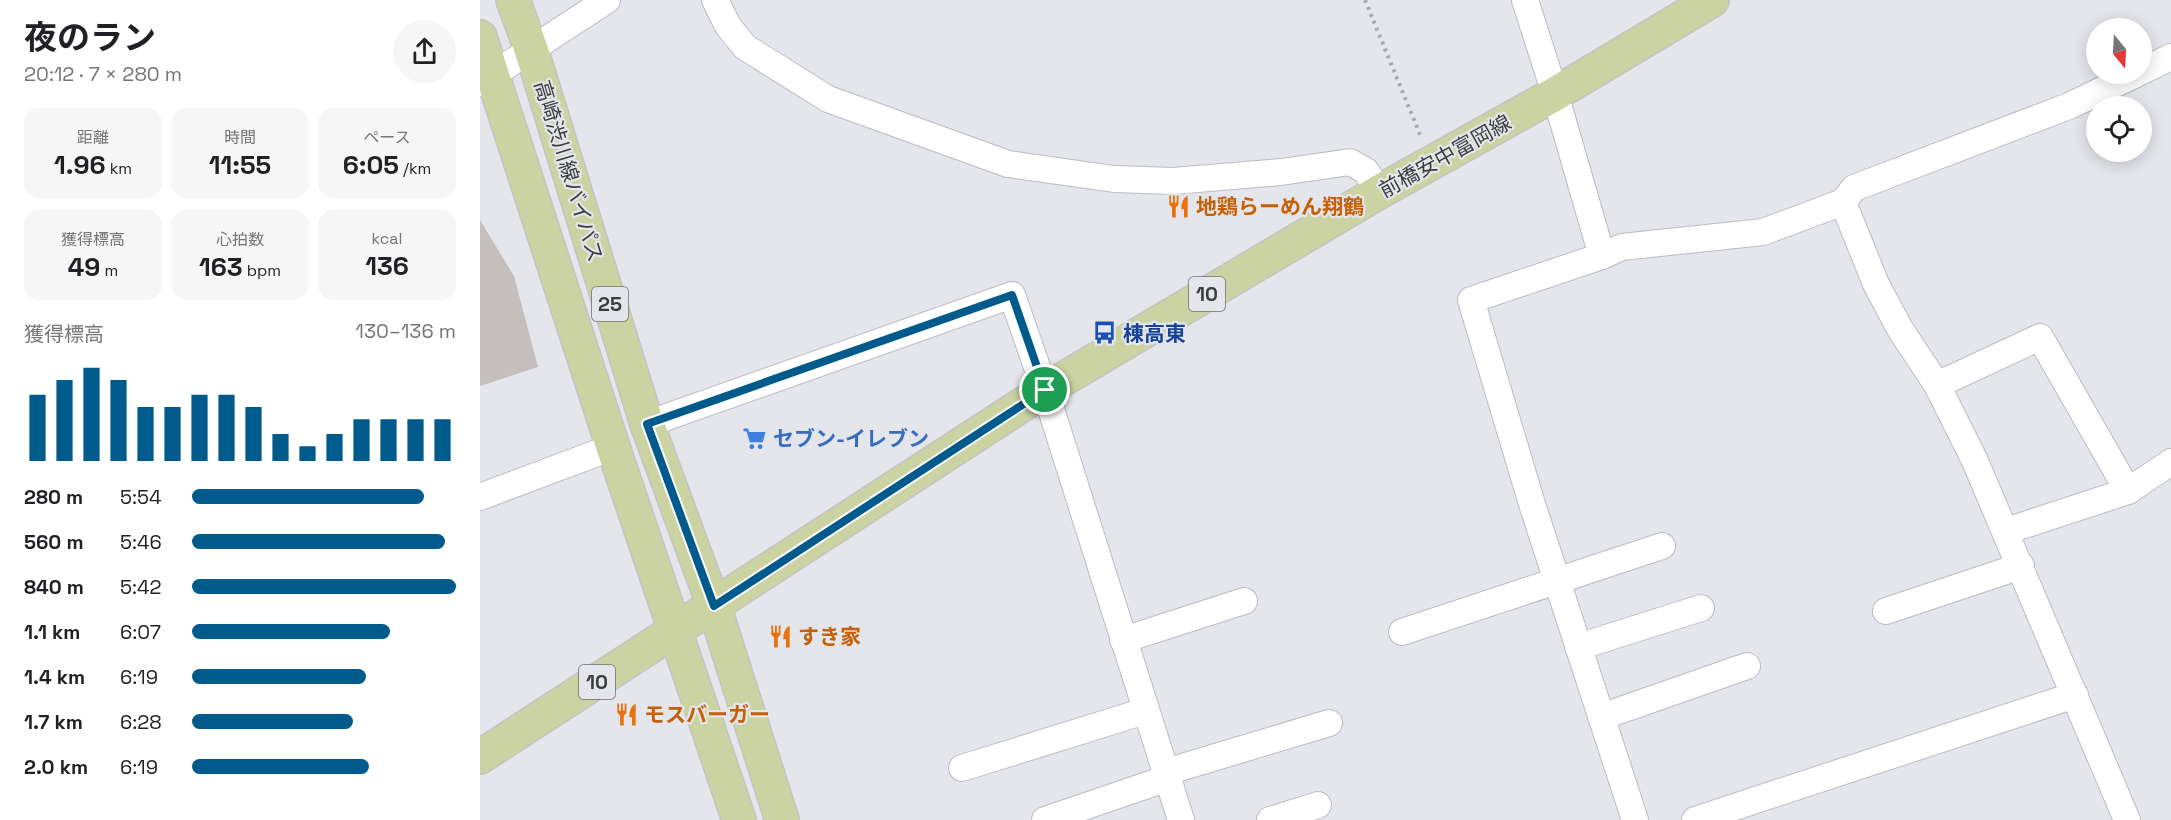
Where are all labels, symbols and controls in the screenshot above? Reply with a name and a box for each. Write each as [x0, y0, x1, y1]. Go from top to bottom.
text: 夜のラン [24, 17, 156, 59]
north arrow [2086, 18, 2152, 84]
map controls [2086, 18, 2152, 162]
button: share [393, 20, 456, 83]
text: 20:12 · 7 × 280 m [24, 61, 182, 87]
street label: 高崎渋川線バイパス [529, 77, 609, 265]
button: locate [2086, 96, 2152, 162]
street label: 前橋安中富岡線 [1374, 109, 1516, 203]
text: 距離 [77, 127, 109, 148]
text: 時間 [224, 127, 256, 148]
text: ペース [363, 127, 411, 148]
text: 1.96 [54, 148, 106, 182]
text: 11:55 [209, 148, 271, 182]
text: 6:05 [343, 148, 399, 182]
text: km [106, 158, 132, 179]
text: /km [399, 158, 431, 179]
restaurant icon: 地鶏らーめん翔鶴 [1165, 193, 1191, 219]
place label: 地鶏らーめん翔鶴 [1196, 193, 1364, 220]
text: kcal [372, 228, 402, 249]
text: 獲得標高 [61, 229, 125, 250]
text: 心拍数 [216, 229, 264, 250]
text: 136 [365, 249, 409, 283]
text: 49 [68, 250, 100, 284]
text: 163 [199, 250, 243, 284]
text: m [100, 260, 118, 281]
text: bpm [243, 260, 281, 281]
road number: 10 [1189, 277, 1225, 311]
road number: 25 [592, 287, 628, 321]
text: 130–136 m [356, 318, 456, 344]
bus stop icon: 棟高東 [1092, 320, 1118, 346]
place label: 棟高東 [1123, 320, 1186, 347]
text: 獲得標高 [24, 321, 104, 347]
pin [1019, 364, 1070, 415]
icon: arrive [1028, 373, 1061, 406]
supermarket icon: セブン-イレブン [742, 425, 768, 451]
place label: セブン-イレブン [773, 425, 929, 452]
text: 280 m [24, 484, 83, 510]
text: 5:54 [120, 484, 162, 510]
text: 560 m [24, 529, 83, 555]
text: 5:46 [120, 529, 162, 555]
text: 840 m [24, 574, 84, 600]
text: 5:42 [120, 574, 162, 600]
text: 1.1 km [24, 619, 80, 645]
text: 6:07 [120, 619, 161, 645]
restaurant icon: すき家 [767, 623, 793, 649]
place label: すき家 [798, 623, 861, 650]
text: 1.4 km [24, 664, 85, 690]
text: 6:19 [120, 664, 158, 690]
road number: 10 [579, 665, 615, 699]
restaurant icon: モスバーガー [613, 701, 639, 727]
place label: モスバーガー [644, 701, 770, 728]
text: 1.7 km [24, 709, 83, 735]
text: 6:28 [120, 709, 162, 735]
text: 2.0 km [24, 754, 88, 780]
text: 6:19 [120, 754, 158, 780]

